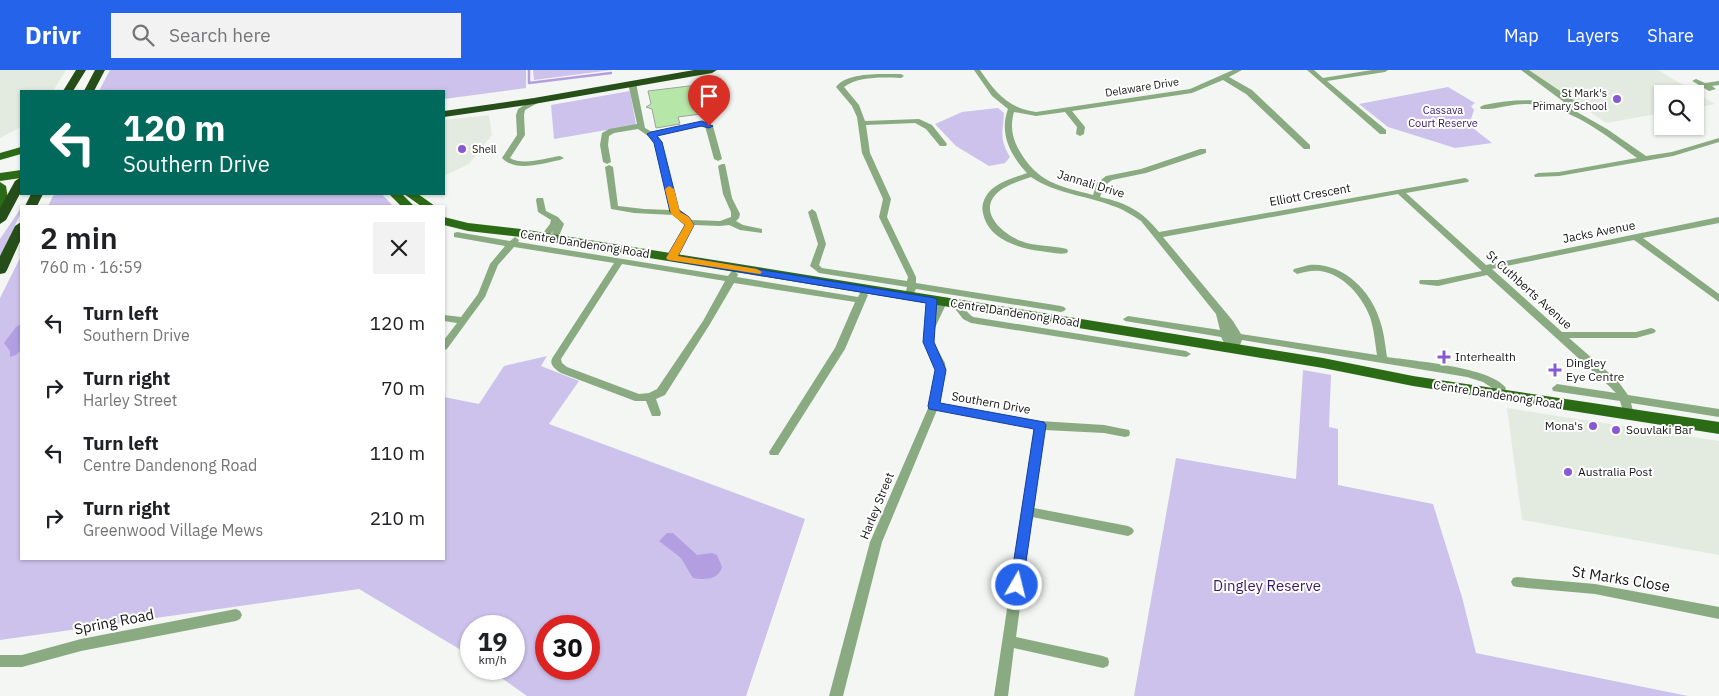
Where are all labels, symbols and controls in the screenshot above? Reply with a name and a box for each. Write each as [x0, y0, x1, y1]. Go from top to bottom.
search box [111, 13, 461, 58]
text: Drivr [25, 19, 81, 51]
icon: search [129, 21, 157, 49]
text: Search here [169, 23, 271, 47]
text: Map [1504, 24, 1539, 47]
text: Layers [1567, 24, 1619, 47]
text: Share [1647, 24, 1694, 47]
street label: Delaware Drive [1104, 74, 1180, 100]
pin [688, 75, 730, 126]
icon: arrive [695, 82, 723, 110]
map controls [1654, 85, 1704, 135]
button: search [1654, 85, 1704, 135]
place label: St Mark's Primary School [1532, 86, 1607, 113]
marker: St Mark's Primary School [1611, 93, 1623, 105]
park label: Cassava Court Reserve [1408, 103, 1478, 130]
text: 120 m [123, 105, 226, 151]
icon: left [40, 110, 105, 175]
place label: Shell [472, 142, 497, 156]
marker: Shell [456, 143, 468, 155]
text: Southern Drive [123, 149, 270, 178]
street label: Jannali Drive [1056, 166, 1127, 201]
street label: Elliott Crescent [1268, 180, 1352, 209]
street label: Jacks Avenue [1561, 217, 1637, 246]
text: 2 min [40, 218, 118, 257]
button: close [373, 222, 425, 274]
street label: Centre Dandenong Road [519, 226, 651, 261]
street label: St Cuthberts Avenue [1483, 247, 1576, 332]
text: 760 m · 16:59 [40, 257, 142, 277]
street label: Centre Dandenong Road [949, 295, 1081, 330]
text: Turn left [83, 301, 159, 325]
icon: left [40, 309, 68, 337]
text: 120 m [370, 311, 425, 335]
text: Southern Drive [83, 325, 190, 345]
place label: Interhealth [1455, 349, 1516, 364]
marker: Interhealth [1437, 350, 1451, 364]
place label: Dingley Eye Centre [1566, 355, 1625, 384]
marker: Dingley Eye Centre [1548, 363, 1562, 377]
text: Turn right [83, 366, 170, 390]
icon: right [40, 374, 68, 402]
text: 70 m [381, 376, 425, 400]
street label: Centre Dandenong Road [1432, 377, 1564, 412]
street label: Southern Drive [950, 388, 1032, 417]
text: Harley Street [83, 390, 177, 410]
place label: Mona's [1545, 418, 1583, 433]
marker: Mona's [1587, 420, 1599, 432]
place label: Souvlaki Bar [1626, 422, 1693, 437]
marker: Souvlaki Bar [1610, 424, 1622, 436]
text: Turn left [83, 431, 159, 455]
icon: left [40, 439, 68, 467]
text: 110 m [370, 441, 425, 465]
text: Centre Dandenong Road [83, 455, 257, 475]
place label: Australia Post [1578, 464, 1652, 479]
marker: Australia Post [1562, 466, 1574, 478]
street label: Harley Street [856, 470, 897, 541]
text: Turn right [83, 496, 170, 520]
icon: right [40, 504, 68, 532]
text: 210 m [370, 506, 425, 530]
text: Greenwood Village Mews [83, 520, 263, 540]
position arrow [990, 558, 1042, 610]
street label: St Marks Close [1571, 561, 1672, 596]
park label: Dingley Reserve [1213, 576, 1321, 595]
street label: Spring Road [72, 604, 156, 639]
speed limit sign: 30 [535, 615, 600, 680]
text: 19 [477, 625, 508, 658]
text: km/h [478, 652, 507, 667]

